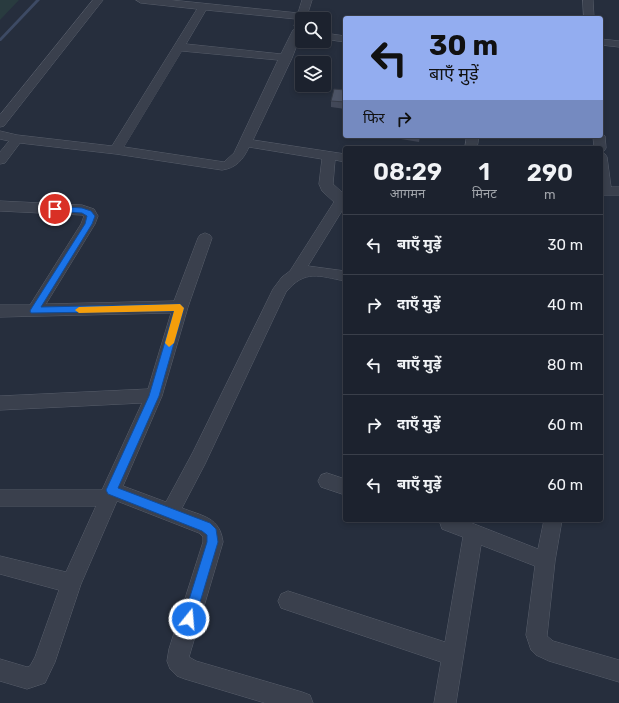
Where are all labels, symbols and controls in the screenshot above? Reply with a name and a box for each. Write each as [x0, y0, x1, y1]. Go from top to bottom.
map controls [295, 12, 331, 92]
button: search [295, 12, 331, 48]
text: 30 m [429, 29, 498, 62]
icon: left [363, 32, 415, 84]
button: layers [295, 56, 331, 92]
text: बाएँ मुड़ें [429, 63, 479, 85]
icon: right [393, 108, 415, 130]
text: फिर [363, 109, 385, 127]
text: 08:29 [373, 158, 442, 186]
text: 1 [479, 158, 490, 186]
text: 290 [527, 159, 573, 187]
text: आगमन [390, 186, 425, 201]
text: मिनट [472, 186, 497, 201]
text: m [544, 187, 556, 202]
pin [38, 192, 72, 226]
icon: arrive [44, 198, 66, 220]
icon: left [363, 234, 385, 256]
text: बाएँ मुड़ें [397, 235, 441, 253]
text: 30 m [547, 236, 583, 254]
icon: right [363, 294, 385, 316]
text: दाएँ मुड़ें [397, 295, 440, 313]
text: 40 m [547, 296, 583, 314]
icon: left [363, 354, 385, 376]
text: बाएँ मुड़ें [397, 355, 441, 373]
text: 80 m [547, 356, 583, 374]
icon: right [363, 414, 385, 436]
text: दाएँ मुड़ें [397, 415, 440, 433]
text: 60 m [547, 416, 583, 434]
icon: left [363, 474, 385, 496]
text: बाएँ मुड़ें [397, 475, 441, 493]
text: 60 m [547, 476, 583, 494]
position arrow [168, 598, 210, 640]

